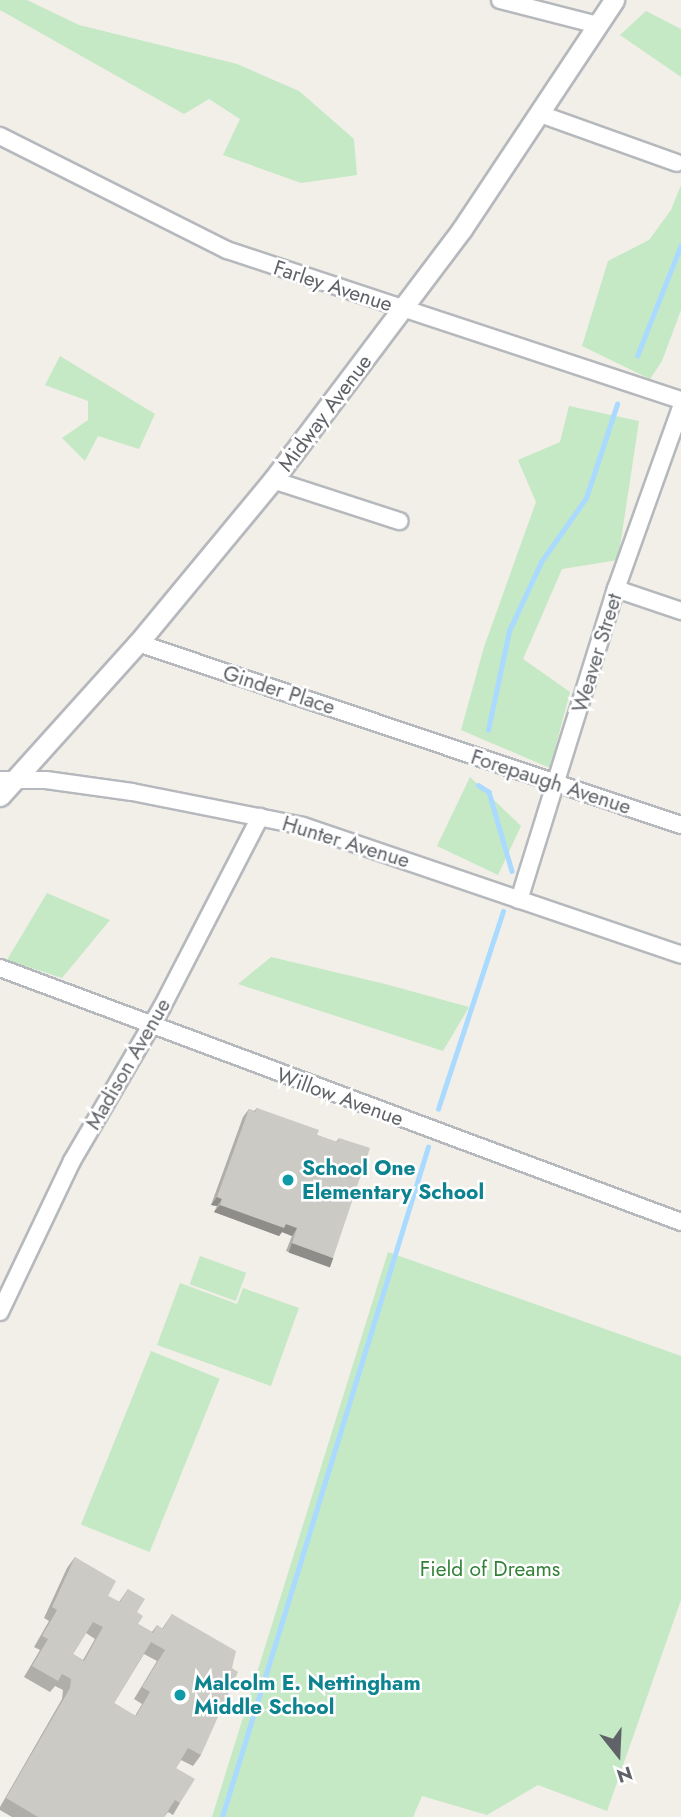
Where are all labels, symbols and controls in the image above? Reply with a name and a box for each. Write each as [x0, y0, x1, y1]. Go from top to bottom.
street label: Farley Avenue [270, 255, 396, 317]
street label: Midway Avenue [273, 350, 377, 476]
street label: Weaver Street [567, 590, 627, 716]
street label: Ginder Place [220, 660, 338, 720]
street label: Forepaugh Avenue [468, 744, 634, 820]
street label: Hunter Avenue [279, 811, 413, 873]
street label: Madison Avenue [80, 994, 176, 1134]
street label: Willow Avenue [273, 1062, 407, 1132]
place label: School One Elementary School [302, 1155, 484, 1205]
marker: School One Elementary School [280, 1172, 296, 1188]
park label: Field of Dreams [420, 1556, 560, 1582]
place label: Malcolm E. Nettingham Middle School [194, 1670, 421, 1720]
marker: Malcolm E. Nettingham Middle School [172, 1687, 188, 1703]
north arrow [583, 1719, 653, 1789]
text: N [613, 1759, 636, 1790]

